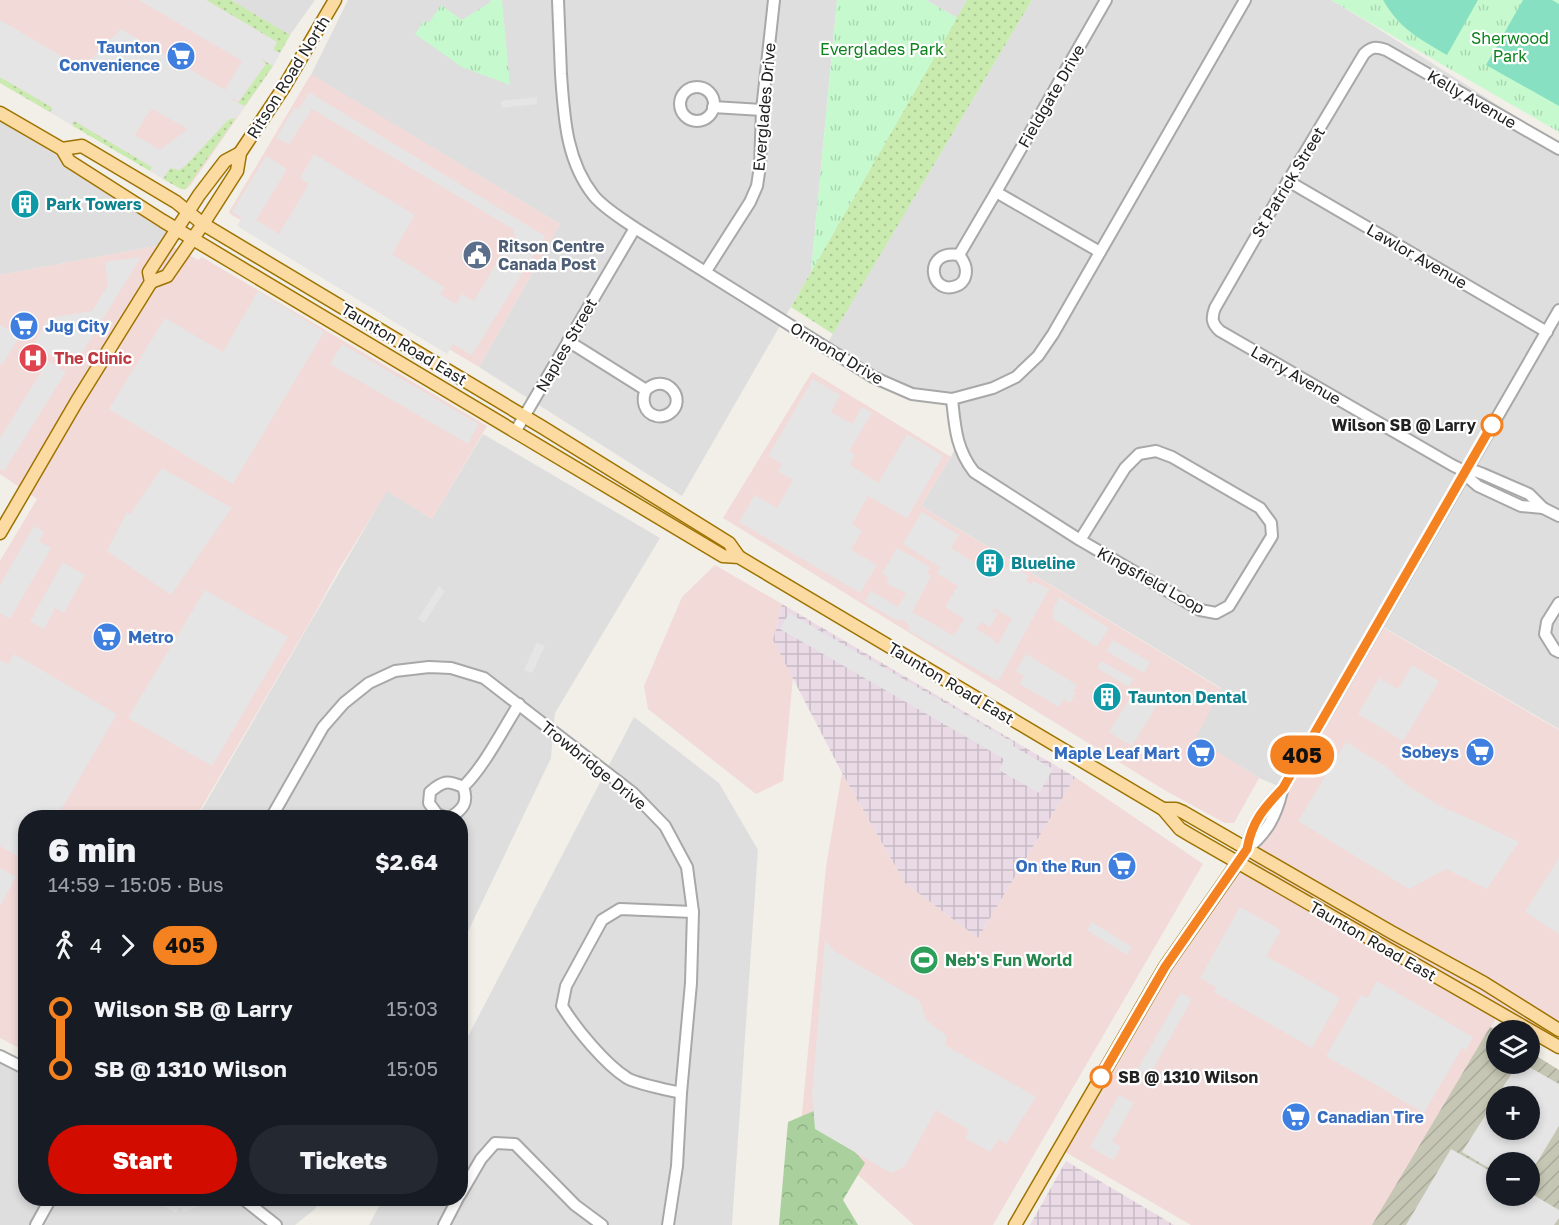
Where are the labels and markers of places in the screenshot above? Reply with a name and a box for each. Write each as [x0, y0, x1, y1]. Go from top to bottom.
place label: Taunton Convenience [59, 37, 160, 75]
supermarket icon: Taunton Convenience [165, 40, 197, 72]
building icon: Park Towers [9, 188, 41, 220]
place label: Park Towers [46, 194, 142, 214]
place label: Ritson Centre Canada Post [498, 236, 604, 274]
public building icon: Ritson Centre Canada Post [461, 239, 493, 271]
supermarket icon: Jug City [8, 310, 40, 342]
place label: Jug City [45, 316, 110, 336]
hospital icon: The Clinic [17, 342, 49, 374]
place label: The Clinic [54, 348, 132, 368]
marker: Wilson SB @ Larry [1481, 414, 1503, 436]
place label: Wilson SB @ Larry [1331, 415, 1476, 435]
building icon: Blueline [974, 547, 1006, 579]
place label: Blueline [1011, 553, 1075, 573]
supermarket icon: Metro [91, 621, 123, 653]
place label: Metro [128, 627, 174, 647]
building icon: Taunton Dental [1091, 681, 1123, 713]
place label: Taunton Dental [1128, 687, 1248, 707]
supermarket icon: Sobeys [1464, 736, 1496, 768]
supermarket icon: Maple Leaf Mart [1185, 737, 1217, 769]
place label: Sobeys [1401, 742, 1459, 762]
place label: Maple Leaf Mart [1054, 743, 1180, 763]
supermarket icon: On the Run [1106, 850, 1138, 882]
place label: On the Run [1015, 856, 1101, 876]
sports icon: Neb's Fun World [908, 944, 940, 976]
place label: Neb's Fun World [945, 950, 1072, 970]
marker: SB @ 1310 Wilson [1090, 1066, 1112, 1088]
place label: SB @ 1310 Wilson [1118, 1067, 1258, 1087]
supermarket icon: Canadian Tire [1280, 1101, 1312, 1133]
place label: Canadian Tire [1317, 1107, 1424, 1127]

